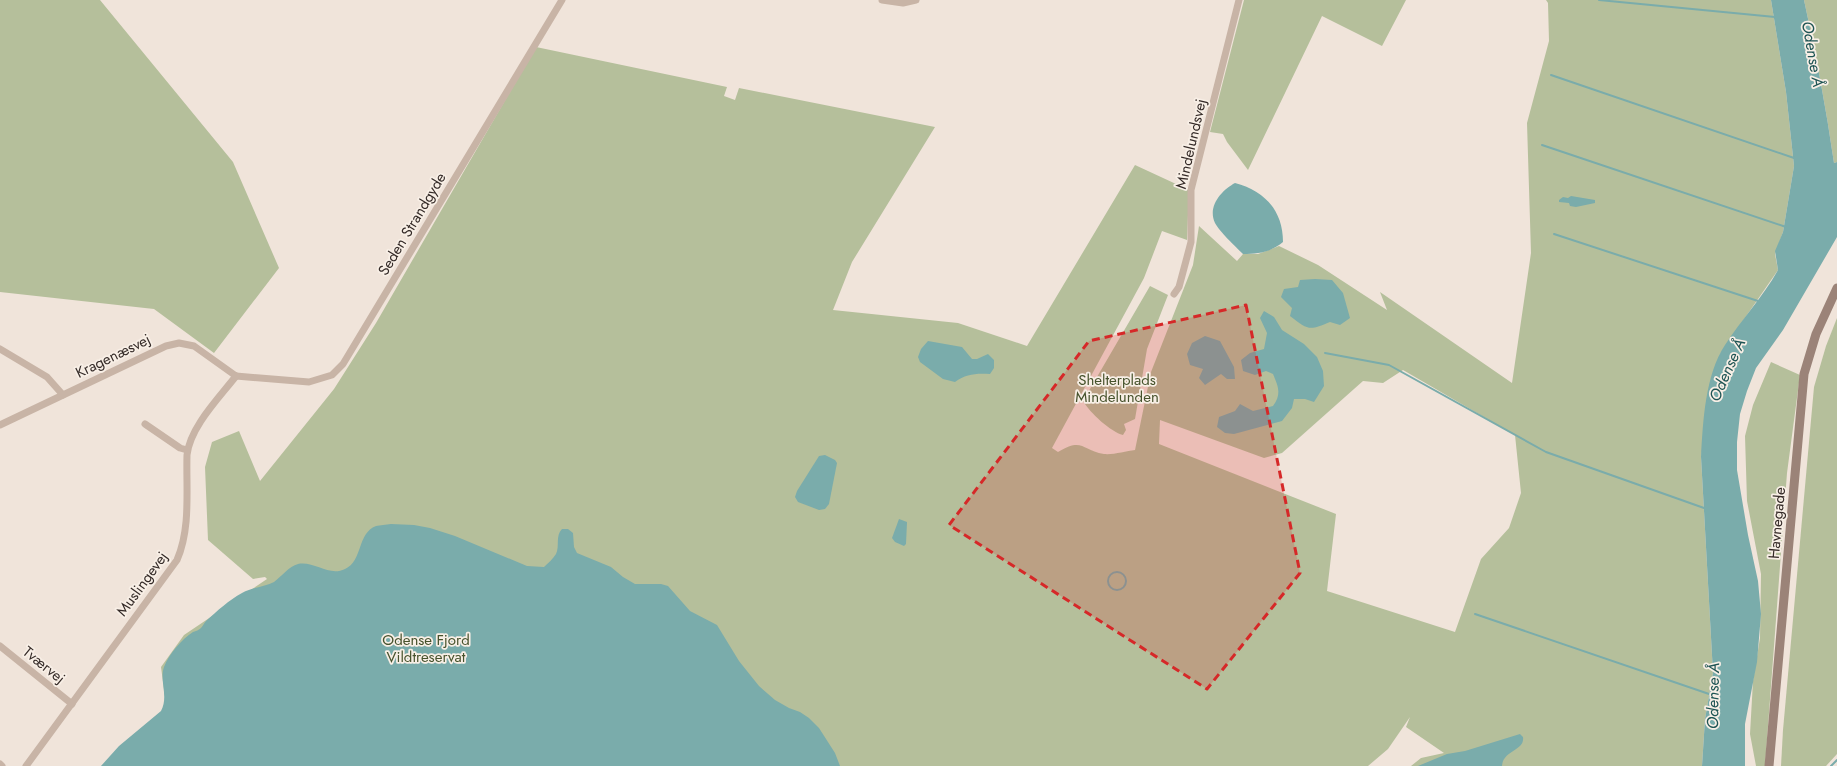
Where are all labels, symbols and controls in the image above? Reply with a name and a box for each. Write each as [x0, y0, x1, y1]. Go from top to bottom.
water label: Odense Å [1796, 19, 1830, 89]
street label: Mindelundsvej [1170, 97, 1212, 191]
street label: Seden Strandgyde [373, 168, 452, 280]
street label: Kragenæsvej [72, 328, 154, 384]
water label: Odense Å [1703, 335, 1751, 405]
park label: Shelterplads Mindelunden [1075, 369, 1159, 408]
street label: Havnegade [1763, 486, 1791, 560]
street label: Muslingevej [111, 547, 173, 621]
park label: Odense Fjord Vildtreservat [382, 629, 470, 668]
street label: Tværvej [18, 641, 70, 689]
water label: Odense Å [1701, 663, 1725, 729]

